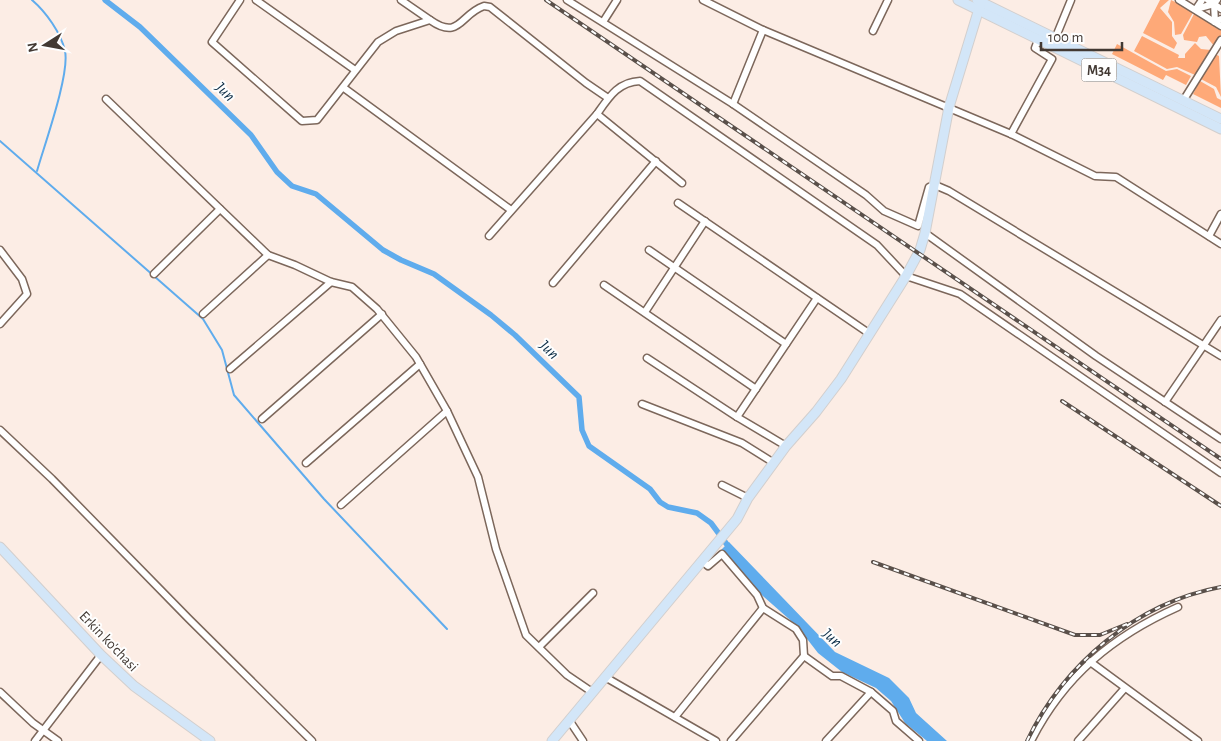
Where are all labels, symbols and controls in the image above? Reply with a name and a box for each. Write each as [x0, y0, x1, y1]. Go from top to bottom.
north arrow [20, 20, 70, 70]
scale bar [1041, 20, 1122, 52]
text: 100 m [1048, 30, 1083, 45]
text: N [25, 41, 41, 53]
road number: M34 [1082, 58, 1116, 82]
water label: Jun [212, 78, 238, 104]
water label: Jun [536, 336, 562, 362]
street label: Erkin ko'chasi [76, 608, 141, 674]
water label: Jun [819, 625, 845, 650]

